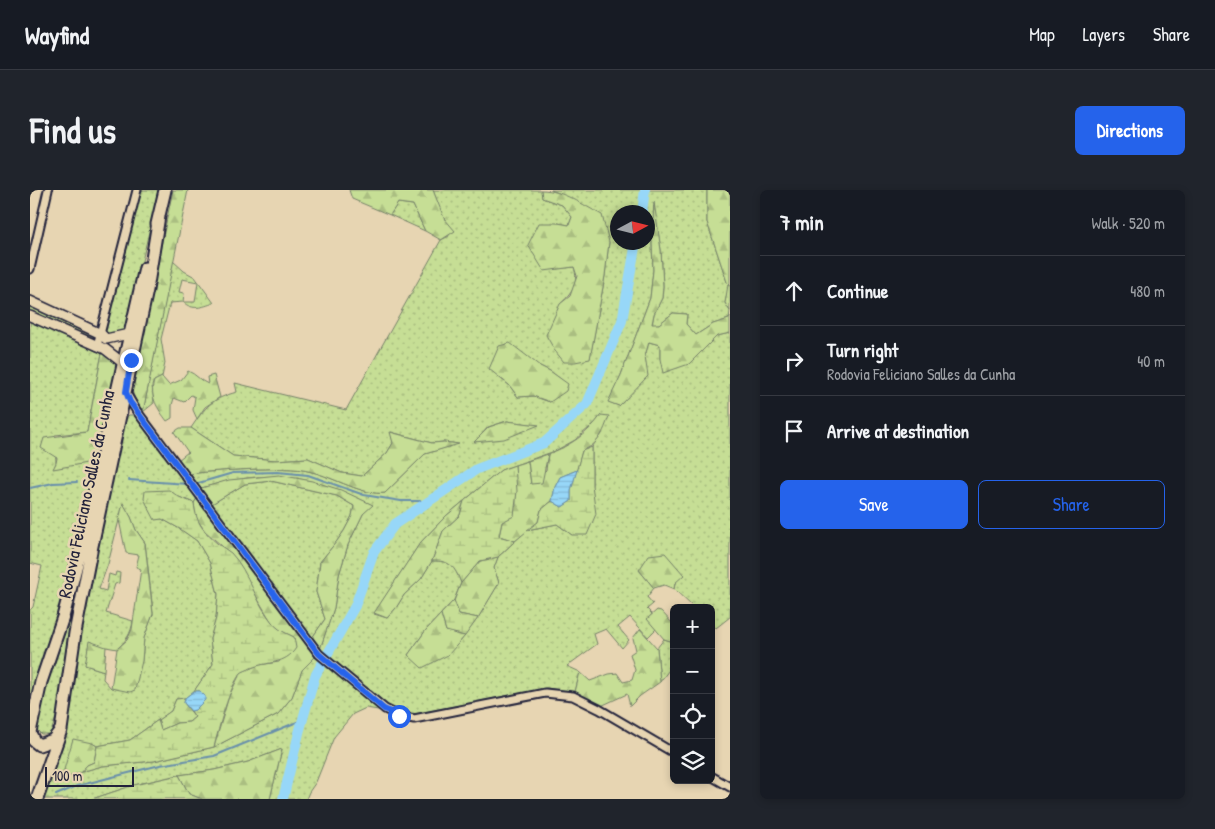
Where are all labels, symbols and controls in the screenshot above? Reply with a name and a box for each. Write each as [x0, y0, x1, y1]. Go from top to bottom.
text: Wayfind [25, 19, 89, 51]
text: Map [1029, 22, 1055, 47]
text: Layers [1083, 22, 1125, 47]
text: Share [1153, 22, 1190, 47]
button: Directions [1075, 106, 1185, 155]
text: Find us [30, 107, 116, 154]
north arrow [610, 205, 655, 250]
text: 7 min [780, 208, 824, 237]
text: Walk · 520 m [1091, 212, 1165, 234]
icon: ahead [780, 277, 808, 305]
text: Continue [827, 278, 888, 304]
text: 480 m [1130, 280, 1165, 302]
text: Turn right [827, 337, 898, 363]
icon: right [780, 347, 808, 375]
route end [120, 349, 143, 372]
text: 40 m [1137, 350, 1165, 372]
text: Rodovia Feliciano Salles da Cunha [827, 363, 1015, 385]
street label: Rodovia Feliciano Salles da Cunha [52, 388, 120, 600]
icon: arrive [780, 417, 808, 445]
text: Arrive at destination [827, 418, 969, 444]
button: Save [780, 480, 968, 529]
button: Share [978, 480, 1165, 529]
map controls [670, 604, 715, 784]
button: + [670, 604, 715, 649]
button: − [670, 649, 715, 694]
button: locate [670, 694, 715, 739]
route start [388, 705, 411, 728]
button: layers [670, 739, 715, 784]
scale bar [45, 764, 134, 787]
text: 100 m [52, 766, 82, 785]

